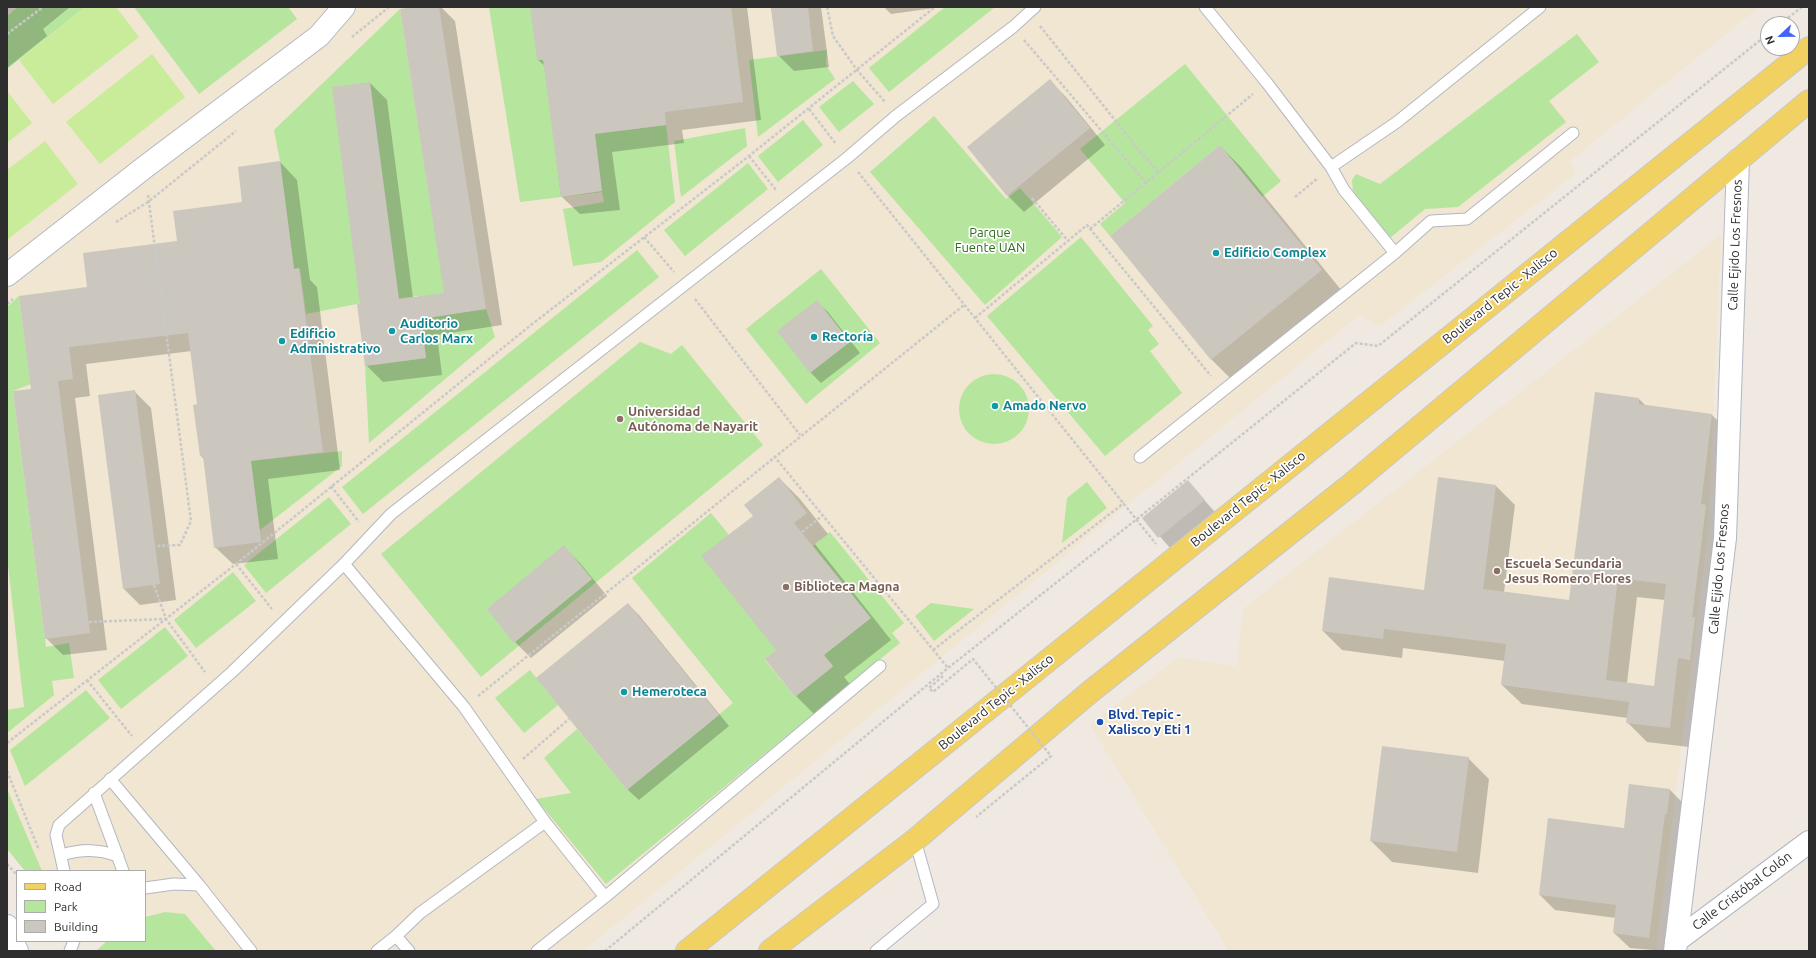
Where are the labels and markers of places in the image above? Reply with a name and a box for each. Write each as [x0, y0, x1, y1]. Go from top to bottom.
place label: Edificio Complex [1224, 245, 1326, 261]
marker: Edificio Complex [1211, 248, 1221, 258]
place label: Auditorio Carlos Marx [400, 316, 473, 347]
place label: Edificio Administrativo [290, 326, 381, 357]
marker: Auditorio Carlos Marx [387, 326, 397, 336]
place label: Rectoría [822, 329, 873, 345]
marker: Rectoría [809, 332, 819, 342]
marker: Edificio Administrativo [277, 336, 287, 346]
place label: Amado Nervo [1003, 398, 1087, 414]
marker: Amado Nervo [990, 401, 1000, 411]
place label: Universidad Autónoma de Nayarit [628, 404, 758, 435]
marker: Universidad Autónoma de Nayarit [615, 414, 625, 424]
place label: Escuela Secundaria Jesus Romero Flores [1505, 556, 1631, 587]
marker: Escuela Secundaria Jesus Romero Flores [1492, 566, 1502, 576]
place label: Biblioteca Magna [794, 579, 900, 595]
marker: Biblioteca Magna [781, 582, 791, 592]
place label: Hemeroteca [632, 684, 707, 700]
marker: Hemeroteca [619, 687, 629, 697]
place label: Blvd. Tepic - Xalisco y Eti 1 [1108, 707, 1191, 738]
marker: Blvd. Tepic - Xalisco y Eti 1 [1095, 717, 1105, 727]

